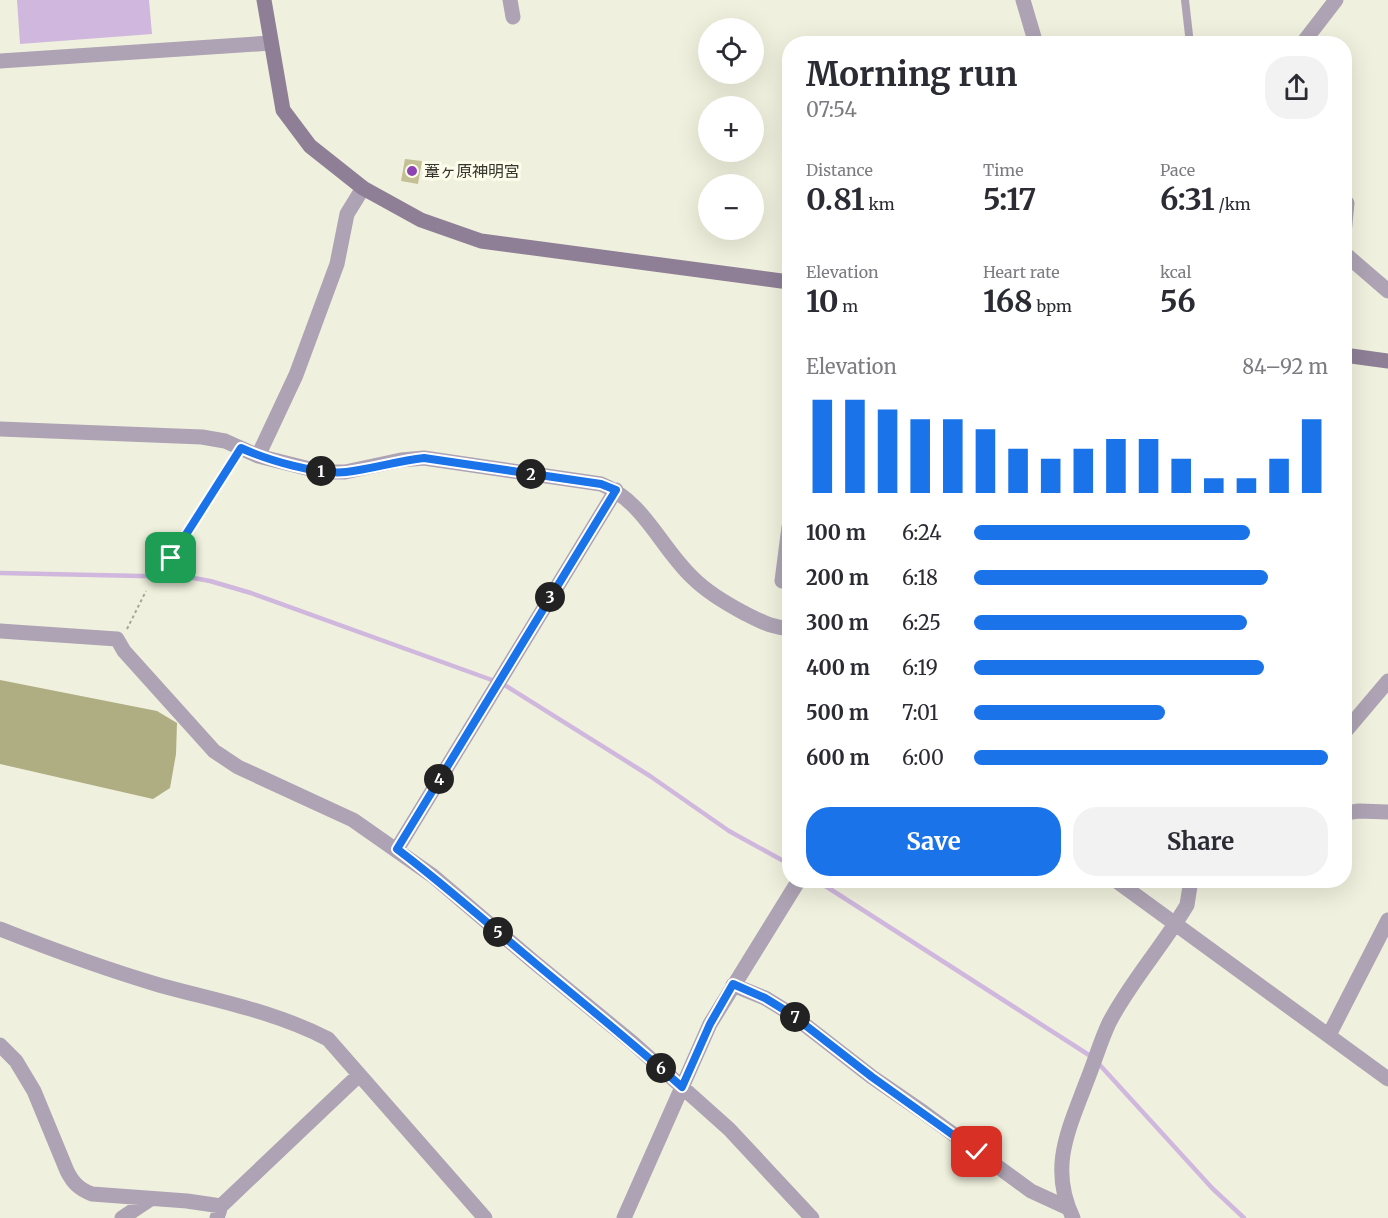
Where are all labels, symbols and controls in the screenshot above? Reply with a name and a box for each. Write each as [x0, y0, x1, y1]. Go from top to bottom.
map controls [698, 18, 764, 240]
button: locate [698, 18, 764, 84]
text: Morning run [806, 54, 1017, 95]
button: share [1265, 56, 1328, 119]
button: + [698, 96, 764, 162]
text: 07:54 [806, 97, 857, 122]
text: Distance [806, 160, 873, 180]
text: Time [983, 160, 1024, 180]
text: Pace [1160, 160, 1195, 180]
place label: 葦ヶ原神明宮 [424, 161, 520, 181]
marker: 葦ヶ原神明宮 [405, 164, 419, 178]
button: − [698, 174, 764, 240]
text: 0.81 [806, 180, 865, 218]
text: 5:17 [983, 180, 1036, 218]
text: 6:31 [1160, 180, 1215, 218]
text: km [865, 194, 895, 214]
text: /km [1215, 194, 1251, 214]
text: Elevation [806, 262, 879, 282]
text: Heart rate [983, 262, 1060, 282]
text: kcal [1160, 262, 1191, 282]
text: 10 [806, 282, 839, 320]
text: 168 [983, 282, 1033, 320]
text: 56 [1160, 282, 1196, 320]
text: m [839, 296, 858, 316]
text: bpm [1033, 296, 1072, 316]
text: Elevation [806, 354, 897, 379]
text: 84–92 m [1242, 354, 1328, 379]
pin: 1 [306, 456, 336, 486]
pin: 2 [516, 459, 546, 489]
text: 1 [317, 461, 325, 481]
text: 2 [526, 464, 536, 484]
text: 100 m [806, 520, 866, 545]
text: 6:24 [902, 520, 942, 545]
pin [145, 532, 196, 583]
icon: arrive [154, 541, 187, 574]
text: 200 m [806, 565, 869, 590]
text: 6:18 [902, 565, 938, 590]
pin: 3 [535, 582, 565, 612]
text: 3 [545, 587, 555, 607]
text: 300 m [806, 610, 869, 635]
text: 6:25 [902, 610, 941, 635]
text: 400 m [806, 655, 870, 680]
text: 6:19 [902, 655, 938, 680]
text: 500 m [806, 700, 869, 725]
text: 7:01 [902, 700, 938, 725]
text: 600 m [806, 745, 870, 770]
text: 6:00 [902, 745, 944, 770]
pin: 4 [424, 764, 454, 794]
text: 4 [434, 769, 444, 789]
button: Save [806, 807, 1061, 876]
button: Share [1073, 807, 1328, 876]
pin: 5 [483, 917, 513, 947]
text: 5 [493, 922, 503, 942]
pin: 7 [780, 1002, 810, 1032]
text: 7 [790, 1007, 800, 1027]
pin: 6 [646, 1053, 676, 1083]
text: 6 [656, 1058, 666, 1078]
pin [951, 1126, 1002, 1177]
icon: check [960, 1135, 993, 1168]

